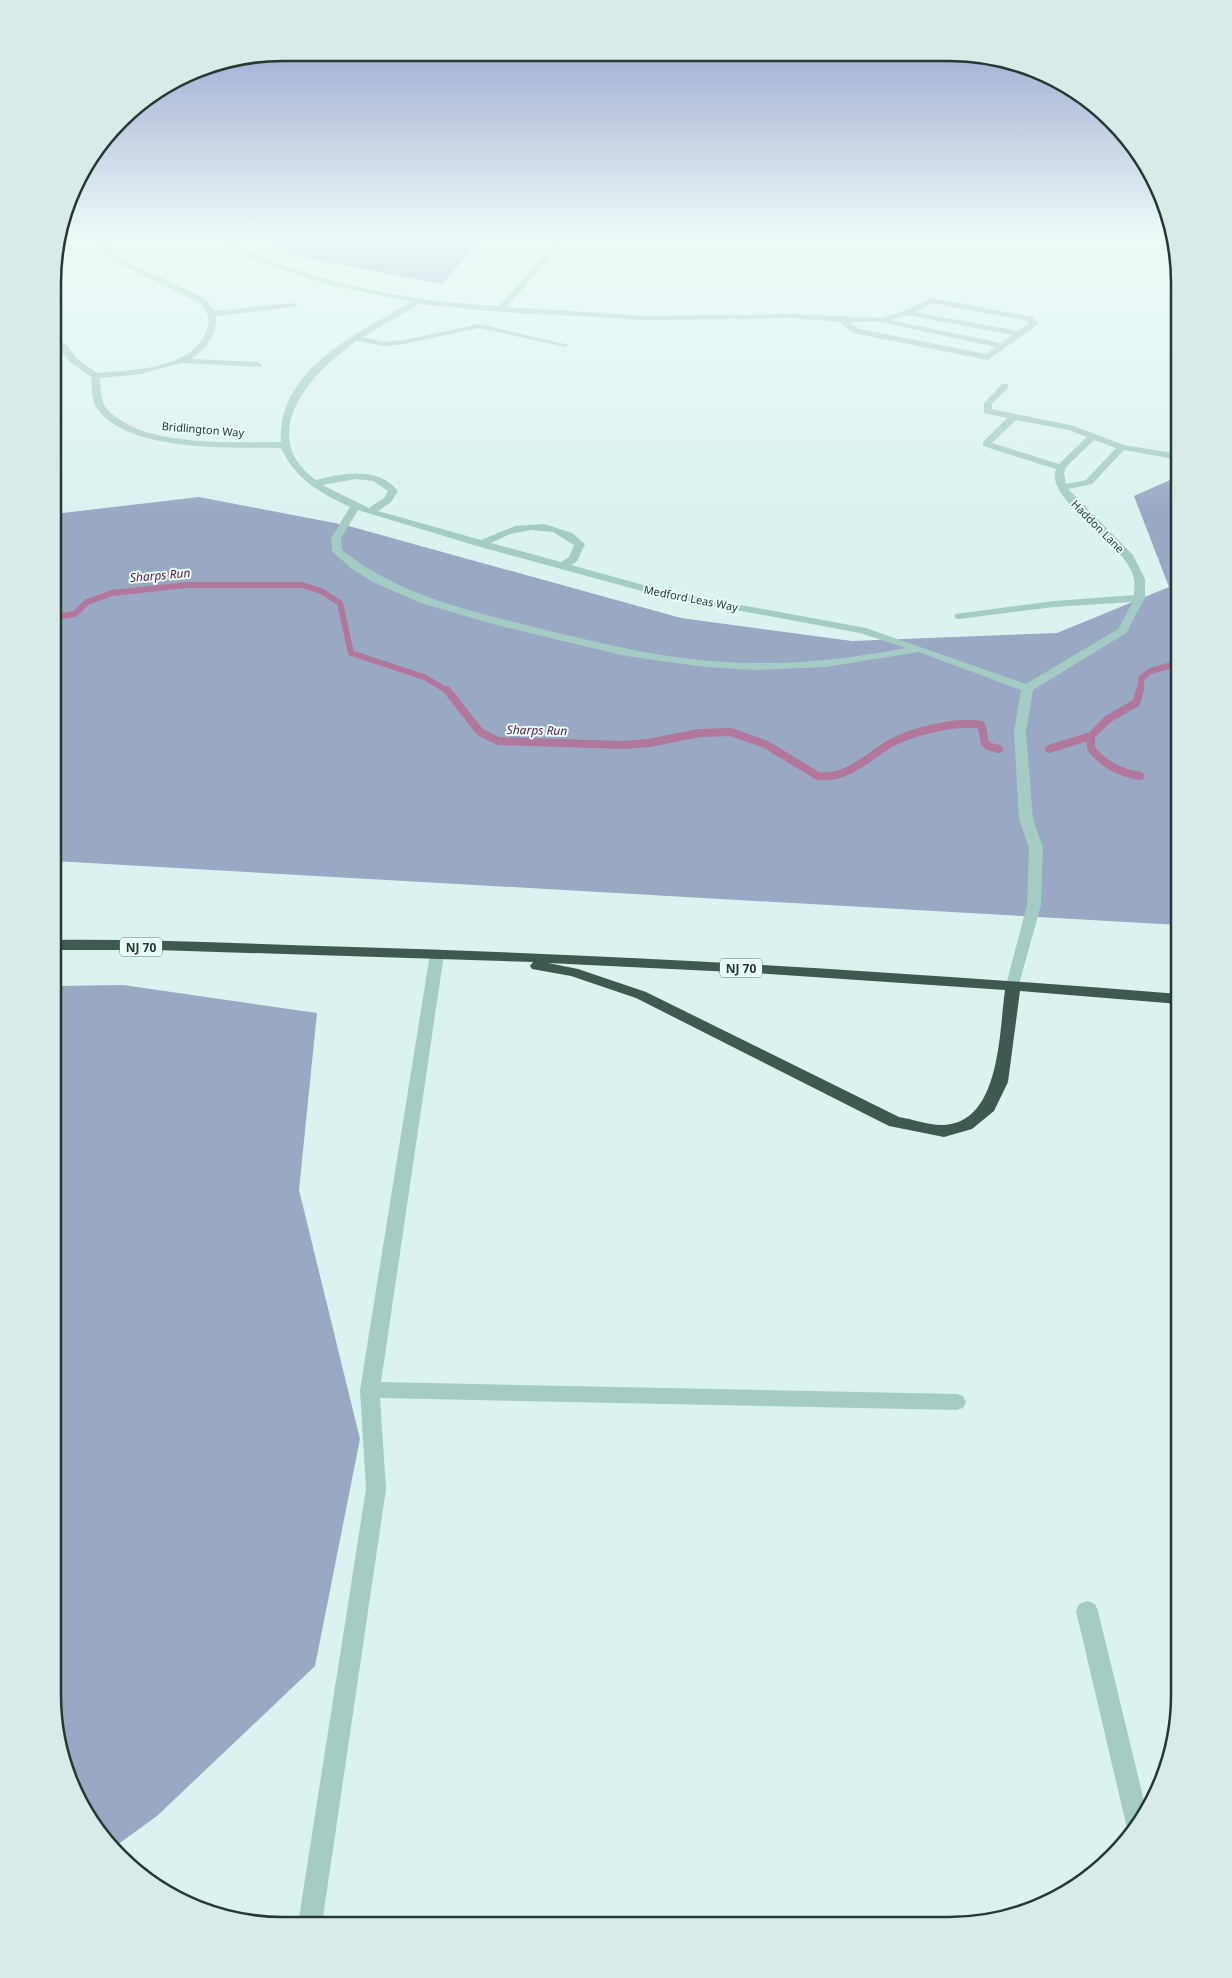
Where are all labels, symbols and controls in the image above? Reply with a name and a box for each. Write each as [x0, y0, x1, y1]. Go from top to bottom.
street label: Bridlington Way [161, 418, 245, 440]
street label: Haddon Lane [1068, 496, 1128, 556]
water label: Sharps Run [129, 564, 191, 586]
street label: Medford Leas Way [643, 582, 740, 615]
water label: Sharps Run [507, 721, 568, 739]
road number: NJ 70 [120, 938, 162, 956]
road number: NJ 70 [720, 958, 762, 978]

